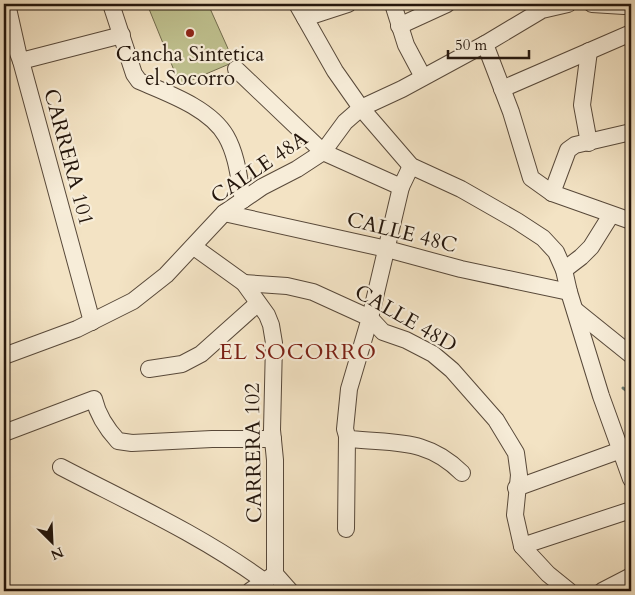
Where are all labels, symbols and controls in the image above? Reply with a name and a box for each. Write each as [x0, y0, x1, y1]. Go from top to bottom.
marker: Cancha Sintetica el Socorro [184, 27, 196, 39]
scale bar [448, 28, 529, 60]
text: 50 m [455, 35, 487, 55]
place label: Cancha Sintetica el Socorro [116, 40, 264, 93]
street label: CARRERA 101 [36, 86, 101, 229]
street label: CALLE 48A [205, 124, 314, 211]
street label: CALLE 48C [344, 205, 460, 260]
street label: CALLE 48D [349, 277, 462, 359]
district label: EL SOCORRO [219, 337, 377, 367]
street label: CARRERA 102 [238, 382, 269, 523]
north arrow [28, 518, 78, 568]
text: N [48, 542, 67, 565]

